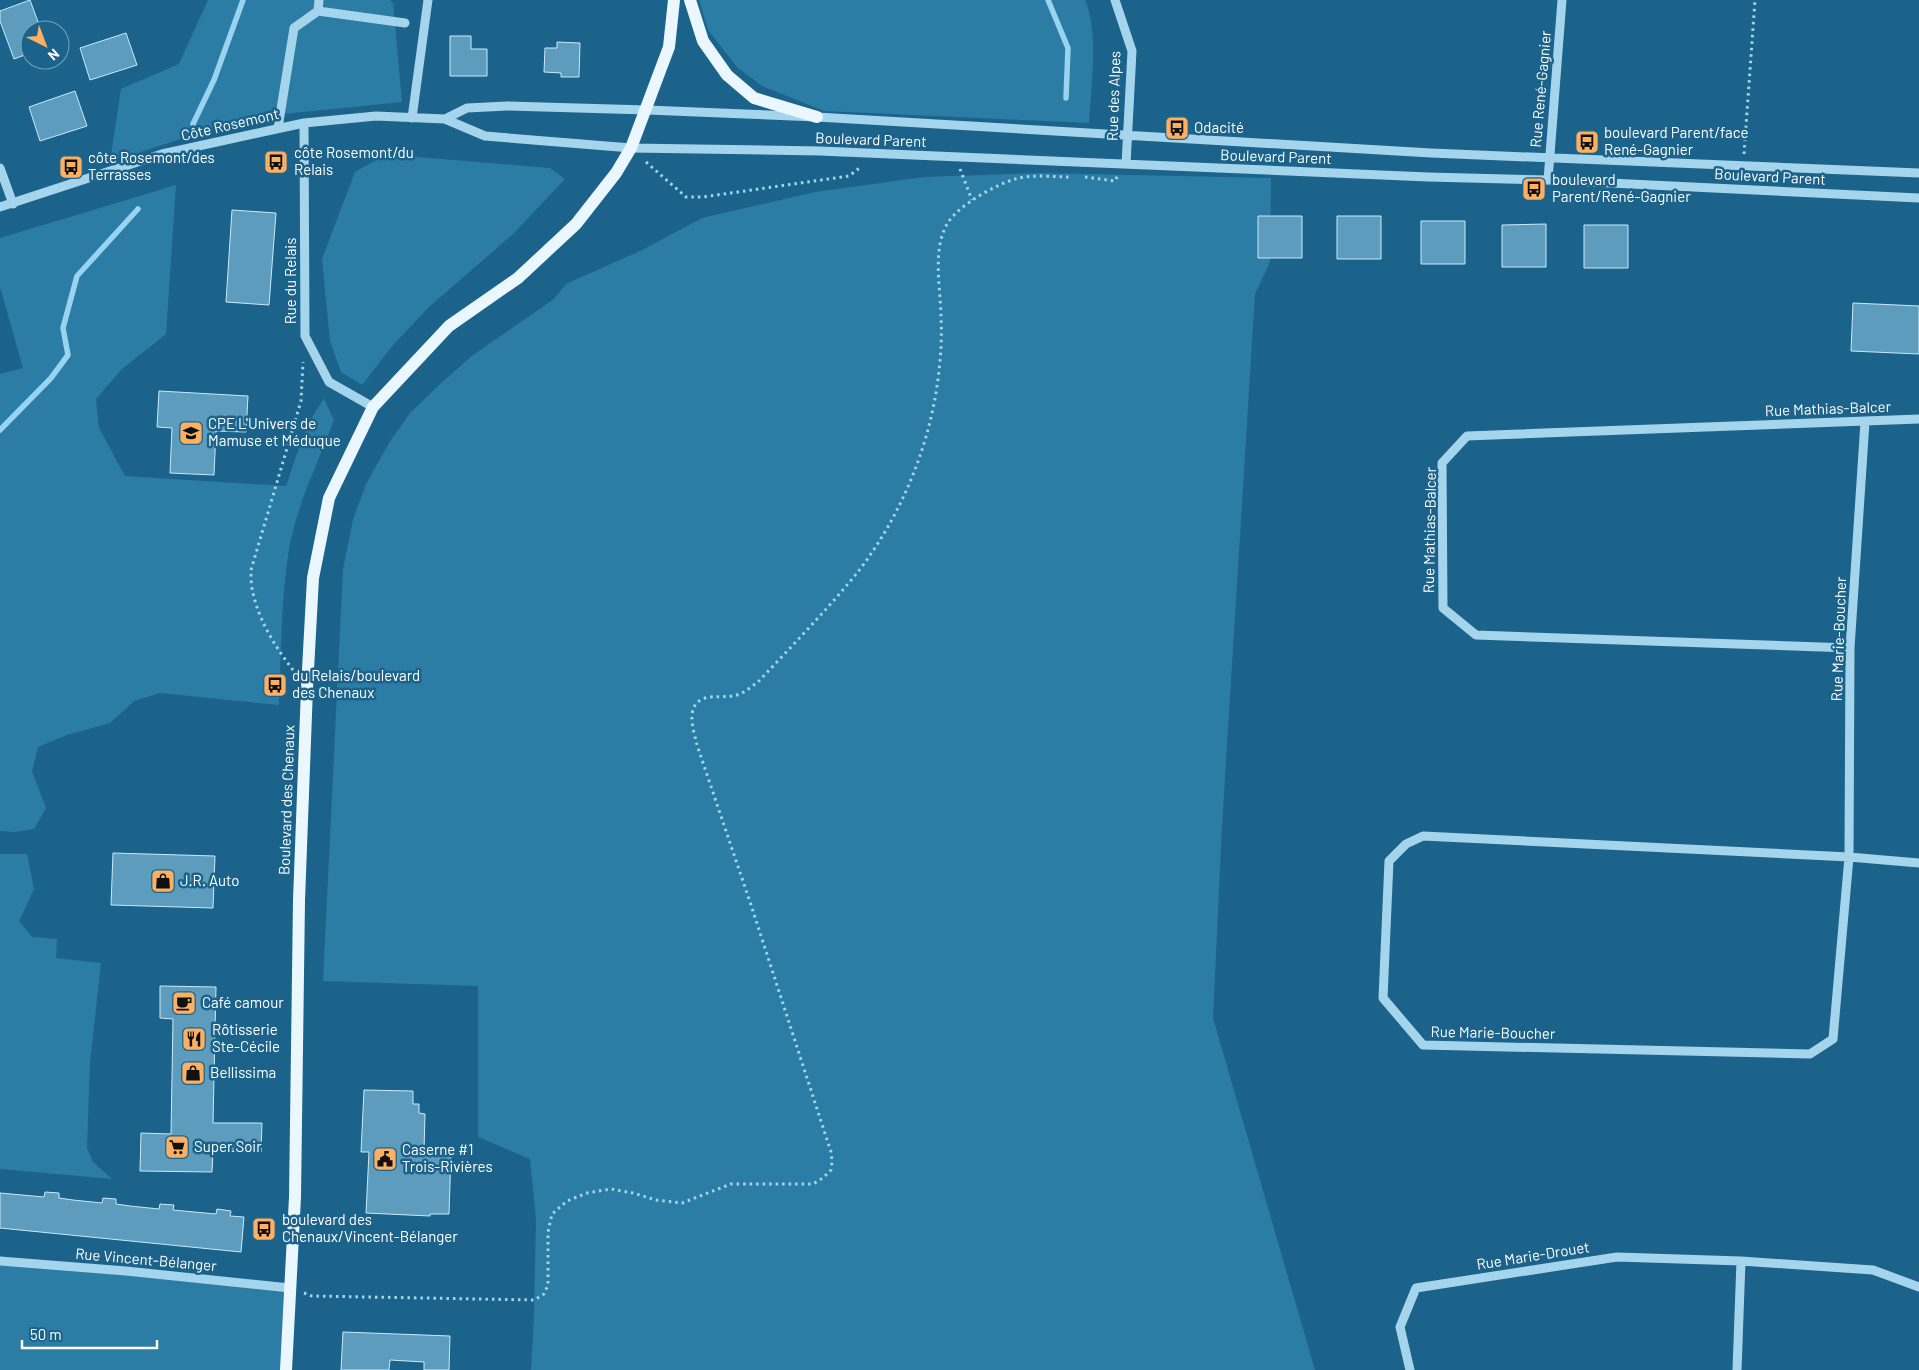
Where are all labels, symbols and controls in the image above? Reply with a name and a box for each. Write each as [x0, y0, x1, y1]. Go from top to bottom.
north arrow [20, 20, 70, 70]
street label: Rue René-Gagnier [1526, 29, 1554, 148]
text: N [45, 46, 63, 64]
street label: Rue des Alpes [1102, 51, 1124, 141]
street label: Côte Rosemont [179, 104, 280, 144]
bus stop icon: Odacité [1164, 115, 1190, 141]
place label: Odacité [1194, 118, 1244, 136]
place label: boulevard Parent/face René-Gagnier [1604, 123, 1748, 158]
street label: Boulevard Parent [815, 128, 927, 150]
bus stop icon: boulevard Parent/face René-Gagnier [1574, 129, 1600, 155]
place label: côte Rosemont/du Relais [294, 143, 414, 178]
street label: Boulevard Parent [1220, 145, 1332, 167]
place label: côte Rosemont/des Terrasses [88, 148, 215, 183]
bus stop icon: côte Rosemont/du Relais [263, 149, 289, 175]
bus stop icon: côte Rosemont/des Terrasses [58, 154, 84, 180]
street label: Boulevard Parent [1714, 164, 1826, 188]
place label: boulevard Parent/René-Gagnier [1552, 170, 1691, 205]
bus stop icon: boulevard Parent/René-Gagnier [1521, 176, 1547, 202]
street label: Rue du Relais [281, 238, 299, 324]
street label: Rue Mathias-Balcer [1765, 397, 1892, 419]
place label: CPE L'Univers de Mamuse et Méduque [208, 414, 341, 449]
school or university icon: CPE L'Univers de Mamuse et Méduque [178, 420, 204, 446]
street label: Rue Mathias-Balcer [1419, 466, 1439, 593]
street label: Rue Marie-Boucher [1827, 576, 1849, 702]
place label: du Relais/boulevard des Chenaux [292, 666, 420, 701]
bus stop icon: du Relais/boulevard des Chenaux [262, 672, 288, 698]
street label: Boulevard des Chenaux [274, 725, 298, 875]
shop icon: J.R. Auto [150, 868, 176, 894]
place label: J.R. Auto [180, 871, 240, 889]
cafe icon: Café camour [171, 990, 197, 1016]
place label: Café camour [202, 993, 284, 1011]
place label: Rôtisserie Ste-Cécile [212, 1020, 280, 1055]
street label: Rue Marie-Boucher [1431, 1022, 1556, 1042]
restaurant icon: Rôtisserie Ste-Cécile [181, 1026, 207, 1052]
shop icon: Bellissima [180, 1060, 206, 1086]
place label: Bellissima [210, 1063, 276, 1081]
supermarket icon: Super Soir [164, 1134, 190, 1160]
place label: Super Soir [194, 1137, 262, 1155]
place label: Caserne #1 Trois-Rivières [402, 1140, 493, 1175]
public building icon: Caserne #1 Trois-Rivières [372, 1146, 398, 1172]
place label: boulevard des Chenaux/Vincent-Bélanger [282, 1210, 458, 1245]
bus stop icon: boulevard des Chenaux/Vincent-Bélanger [251, 1216, 277, 1242]
street label: Rue Marie-Drouet [1475, 1237, 1591, 1273]
street label: Rue Vincent-Bélanger [75, 1244, 218, 1274]
scale bar [22, 1318, 158, 1350]
text: 50 m [30, 1325, 62, 1343]

